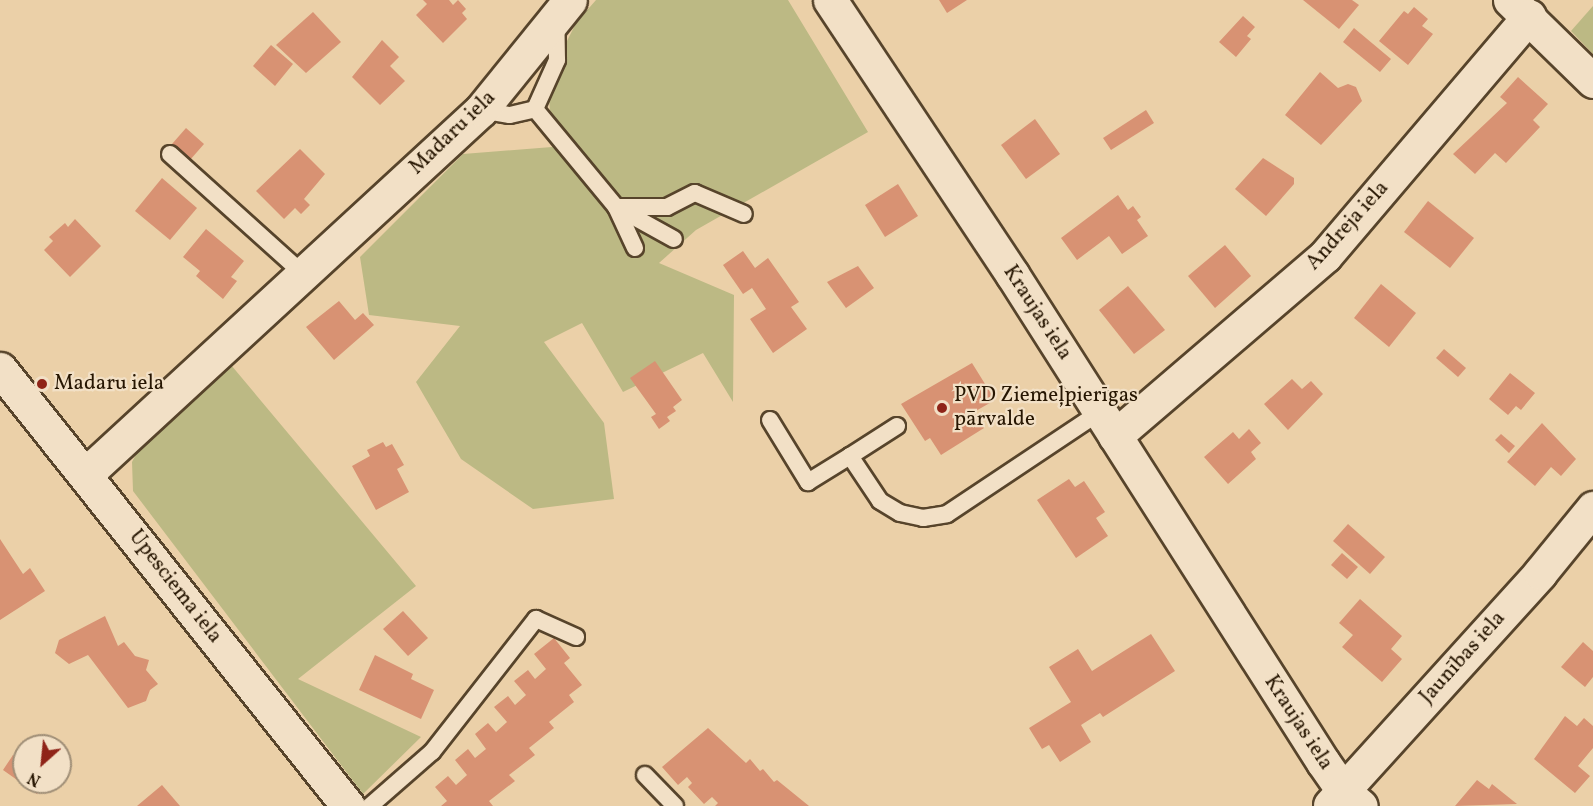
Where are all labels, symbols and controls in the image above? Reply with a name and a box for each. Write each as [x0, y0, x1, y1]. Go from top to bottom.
street label: Madaru iela [405, 86, 501, 180]
street label: Andreja iela [1301, 176, 1395, 276]
street label: Kraujas iela [997, 261, 1077, 365]
place label: Madaru iela [54, 371, 164, 397]
marker: Madaru iela [35, 377, 49, 391]
place label: PVD Ziemeļpierīgas pārvalde [954, 383, 1138, 433]
marker: PVD Ziemeļpierīgas pārvalde [935, 401, 949, 415]
street label: Upesciema iela [123, 525, 227, 649]
street label: Jaunības iela [1415, 606, 1511, 710]
street label: Kraujas iela [1258, 671, 1338, 775]
north arrow [12, 734, 72, 794]
text: N [25, 766, 45, 791]

